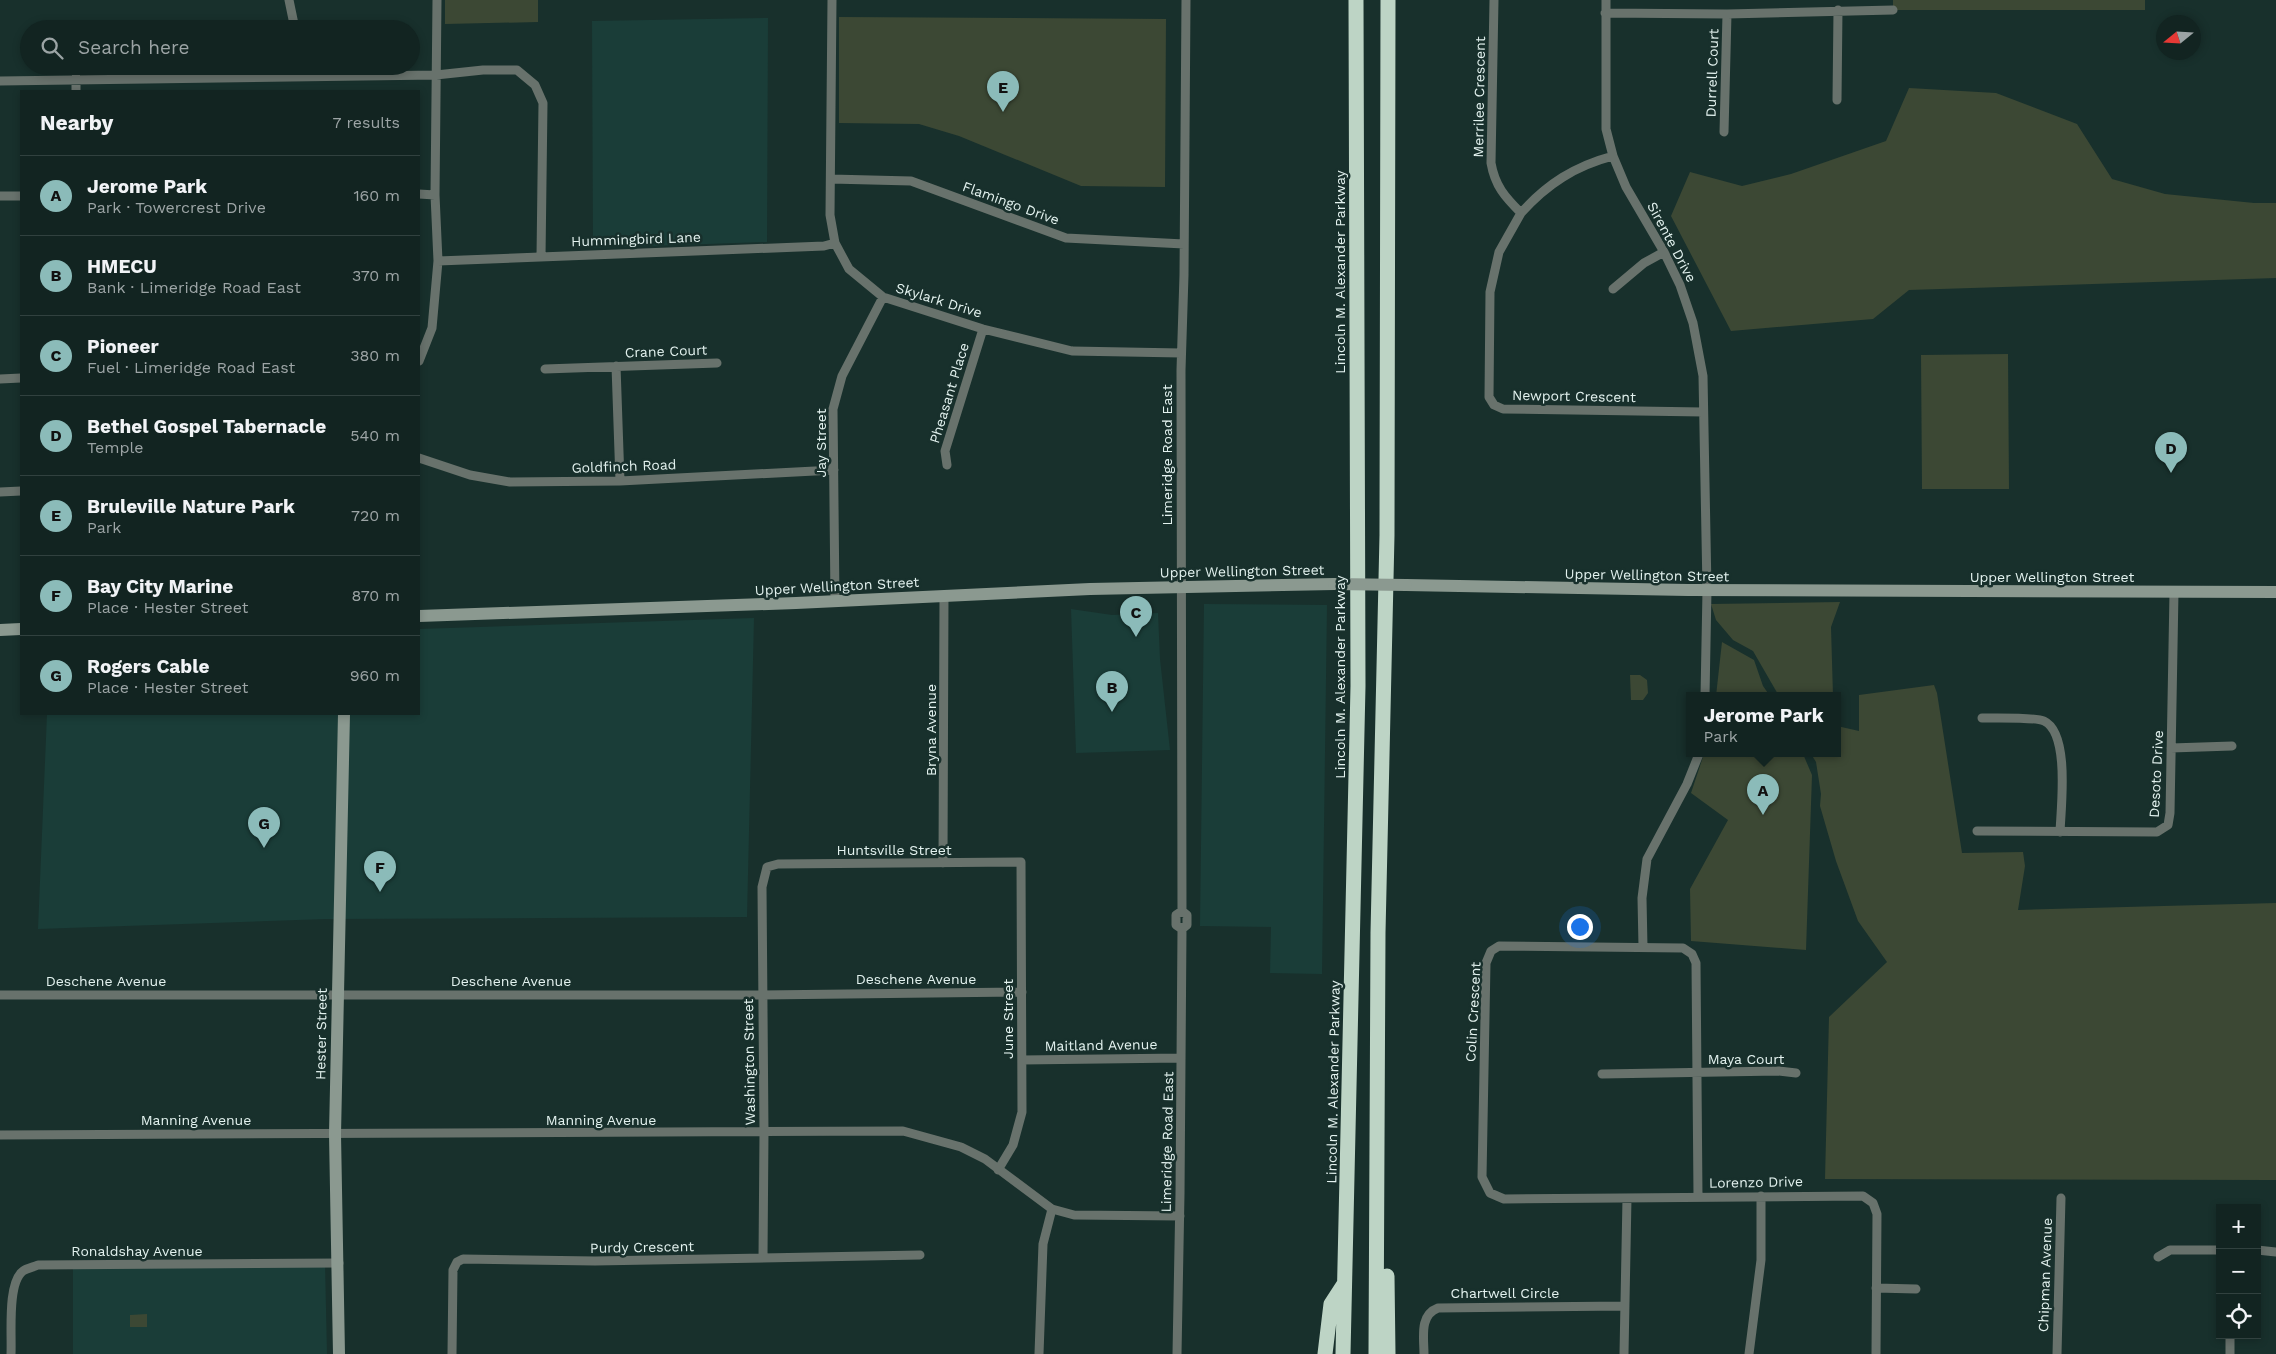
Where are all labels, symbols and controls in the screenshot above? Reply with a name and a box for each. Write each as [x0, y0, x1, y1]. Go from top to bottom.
north arrow [2156, 15, 2201, 60]
search box [20, 20, 420, 75]
street label: Durrell Court [1702, 28, 1722, 118]
icon: search [38, 34, 66, 62]
text: Search here [78, 36, 189, 59]
street label: Merrilee Crescent [1470, 36, 1488, 158]
pin: E [987, 71, 1019, 112]
text: Nearby [40, 110, 113, 135]
text: 7 results [333, 113, 400, 132]
street label: Lincoln M. Alexander Parkway [1332, 170, 1348, 374]
text: Jerome Park [87, 175, 207, 198]
street label: Flamingo Drive [960, 178, 1062, 228]
text: A [51, 186, 61, 205]
text: 160 m [353, 186, 400, 205]
text: Park · Towercrest Drive [87, 198, 266, 217]
street label: Sirente Drive [1644, 199, 1700, 285]
street label: Hummingbird Lane [571, 229, 701, 249]
text: HMECU [87, 255, 157, 278]
text: B [51, 266, 61, 285]
text: 370 m [352, 266, 400, 285]
text: Bank · Limeridge Road East [87, 278, 301, 297]
street label: Skylark Drive [894, 279, 984, 321]
text: Pioneer [87, 335, 159, 358]
street label: Pheasant Place [926, 341, 972, 445]
street label: Crane Court [625, 342, 708, 360]
text: C [51, 346, 61, 365]
text: 380 m [350, 346, 400, 365]
text: Fuel · Limeridge Road East [87, 358, 295, 377]
street label: Limeridge Road East [1159, 384, 1175, 526]
street label: Newport Crescent [1512, 387, 1636, 405]
street label: Jay Street [813, 408, 829, 477]
text: Bethel Gospel Tabernacle [87, 415, 326, 438]
text: D [50, 426, 62, 445]
text: 540 m [350, 426, 400, 445]
pin: D [2155, 432, 2187, 473]
text: Temple [87, 438, 144, 457]
street label: Goldfinch Road [571, 456, 677, 476]
text: Bruleville Nature Park [87, 495, 295, 518]
text: E [51, 506, 61, 525]
text: 720 m [351, 506, 400, 525]
text: Park [87, 518, 121, 537]
street label: Upper Wellington Street [1160, 562, 1325, 580]
street label: Upper Wellington Street [1565, 566, 1730, 584]
street label: Upper Wellington Street [1970, 569, 2134, 585]
street label: Upper Wellington Street [754, 574, 920, 598]
text: Bay City Marine [87, 575, 233, 598]
street label: Lincoln M. Alexander Parkway [1332, 575, 1348, 779]
text: F [51, 586, 61, 605]
text: 870 m [351, 586, 400, 605]
pin: C [1120, 596, 1152, 637]
text: Place · Hester Street [87, 598, 248, 617]
text: Rogers Cable [87, 655, 210, 678]
text: G [50, 666, 62, 685]
text: 960 m [350, 666, 400, 685]
pin: B [1096, 671, 1128, 712]
text: Place · Hester Street [87, 678, 248, 697]
street label: Bryna Avenue [923, 684, 939, 776]
popup [1686, 692, 1841, 757]
text: Jerome Park [1703, 704, 1824, 727]
text: Park [1703, 727, 1738, 746]
street label: Desoto Drive [2146, 730, 2166, 818]
pin: A [1747, 774, 1779, 815]
pin: G [248, 807, 280, 848]
street label: Huntsville Street [837, 842, 952, 858]
pin: F [364, 851, 396, 892]
your location [1567, 914, 1593, 940]
street label: Colin Crescent [1462, 961, 1484, 1063]
street label: Deschene Avenue [856, 971, 976, 987]
street label: Deschene Avenue [46, 973, 166, 989]
street label: Deschene Avenue [451, 973, 571, 989]
street label: June Street [1000, 979, 1016, 1059]
street label: Lincoln M. Alexander Parkway [1323, 979, 1343, 1184]
street label: Hester Street [312, 988, 330, 1080]
street label: Washington Street [740, 998, 758, 1125]
street label: Maitland Avenue [1044, 1036, 1158, 1054]
street label: Maya Court [1708, 1051, 1784, 1067]
street label: Limeridge Road East [1158, 1071, 1176, 1213]
street label: Manning Avenue [141, 1112, 251, 1128]
street label: Manning Avenue [546, 1112, 656, 1128]
street label: Lorenzo Drive [1709, 1173, 1803, 1191]
map controls [2216, 1204, 2261, 1339]
button: + [2216, 1204, 2261, 1249]
street label: Chipman Avenue [2035, 1218, 2055, 1332]
street label: Purdy Crescent [590, 1238, 694, 1256]
street label: Ronaldshay Avenue [71, 1243, 203, 1259]
button: − [2216, 1249, 2261, 1294]
street label: Chartwell Circle [1451, 1285, 1559, 1301]
button: locate [2216, 1294, 2261, 1339]

